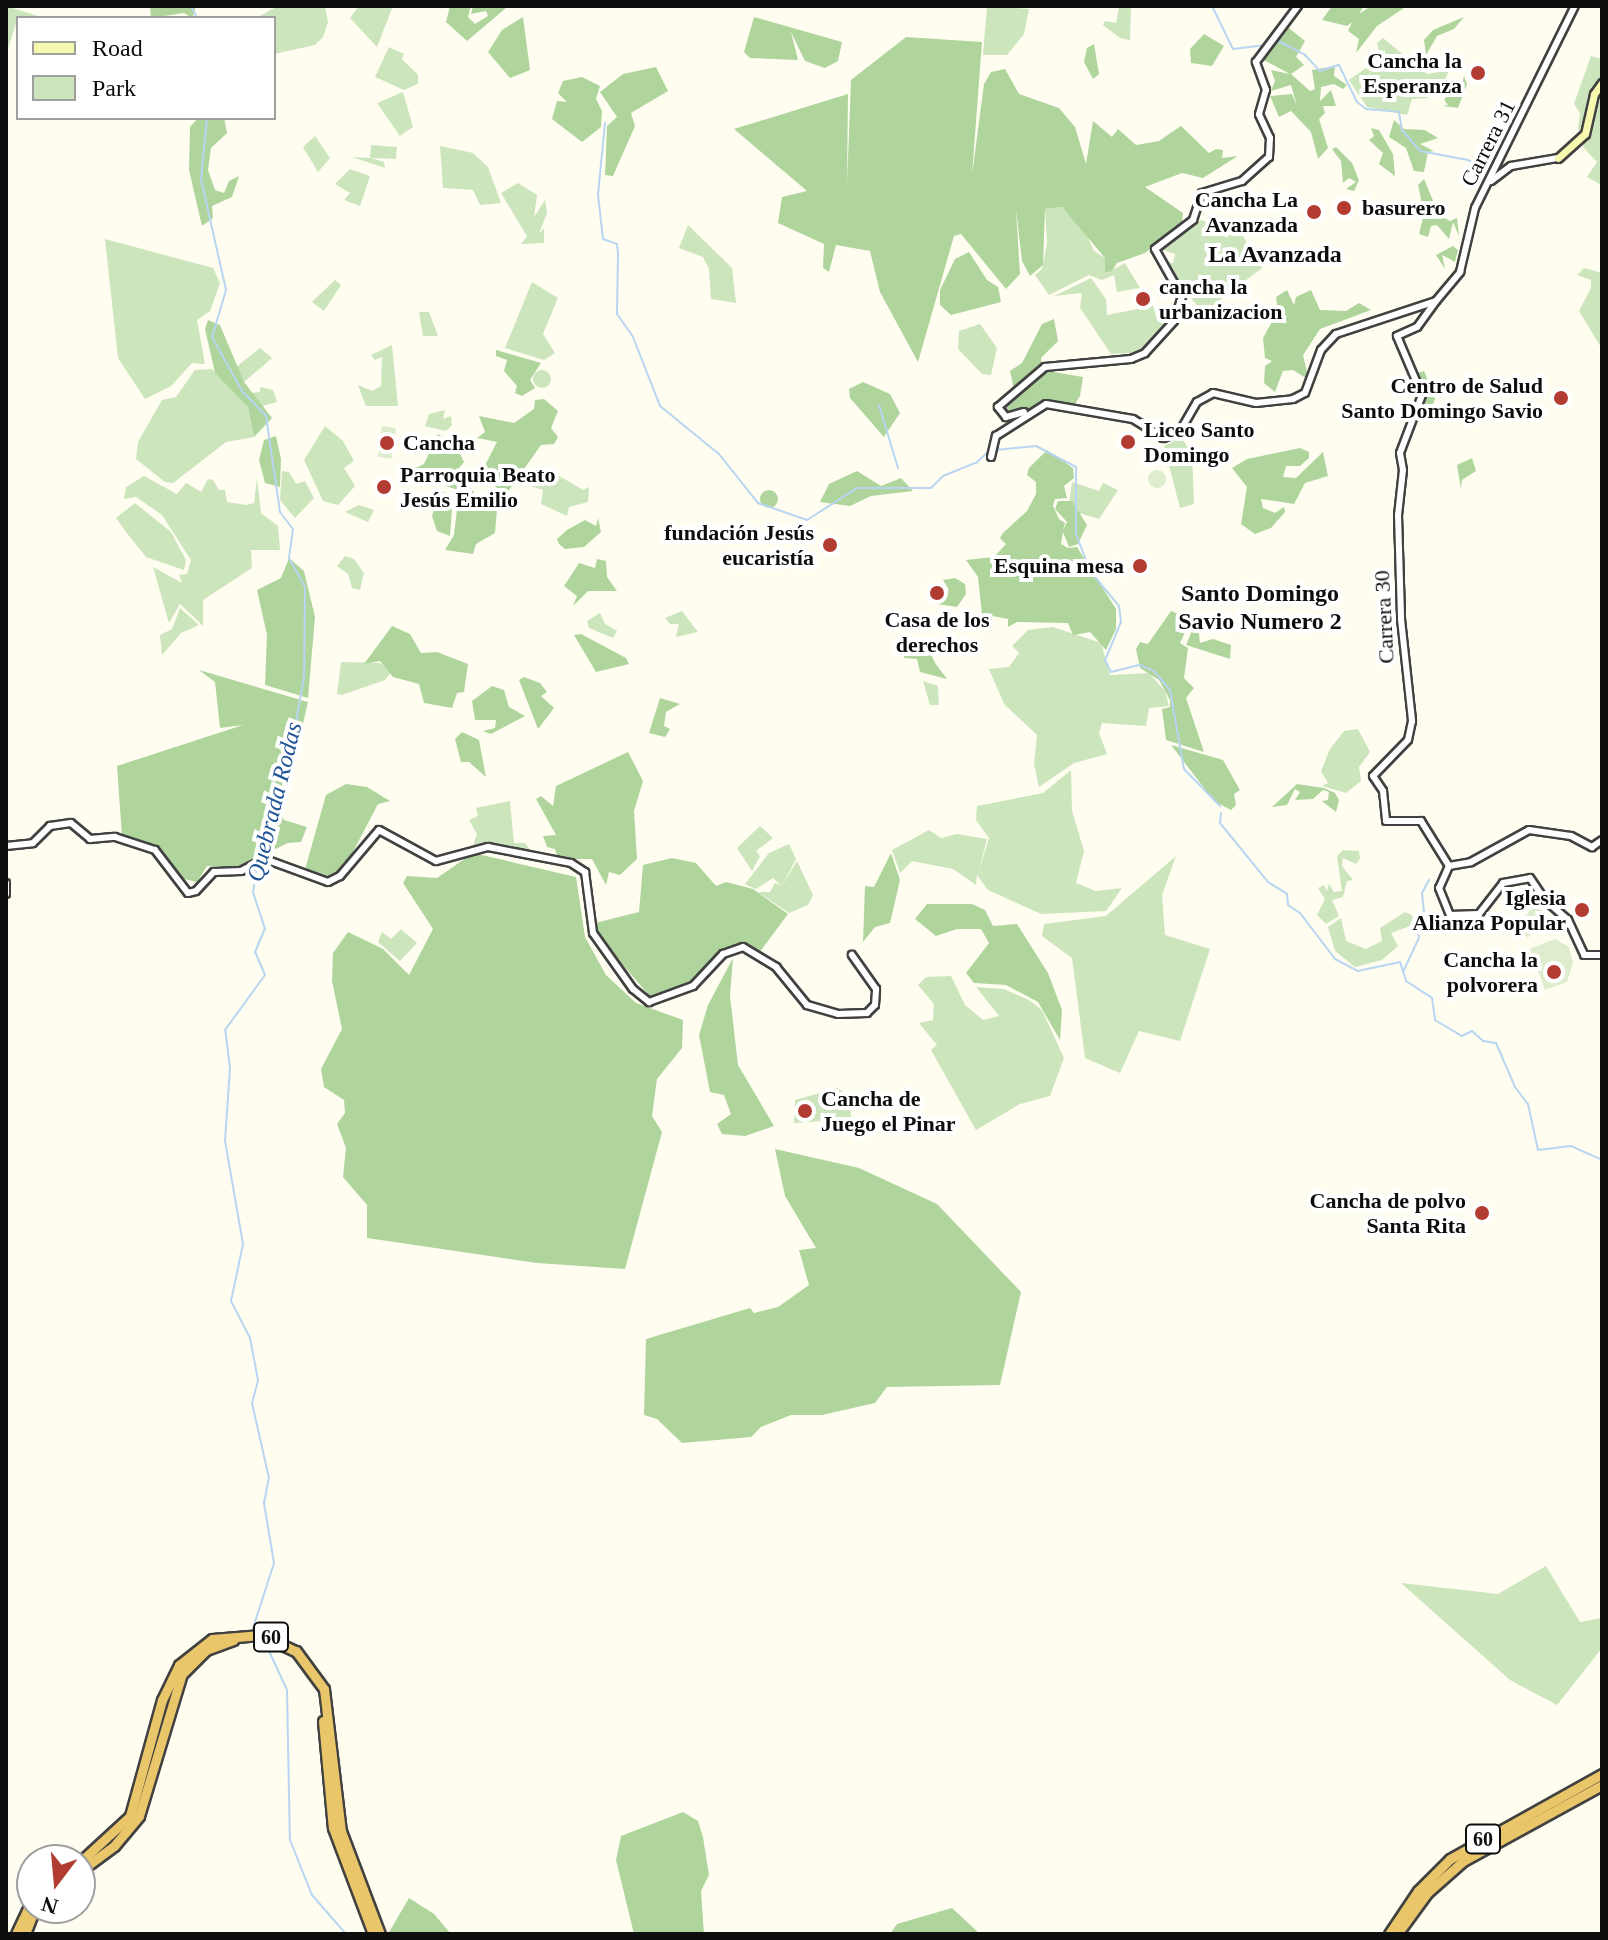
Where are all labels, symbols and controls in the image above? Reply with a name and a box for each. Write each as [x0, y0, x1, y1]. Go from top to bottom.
legend [16, 16, 276, 120]
text: Road [92, 35, 143, 61]
place label: Cancha la Esperanza [1363, 47, 1462, 98]
marker: Cancha la Esperanza [1469, 64, 1487, 82]
text: Park [92, 75, 136, 101]
street label: Carrera 31 [1455, 95, 1521, 191]
place label: Cancha La Avanzada [1195, 186, 1298, 238]
place label: basurero [1362, 195, 1446, 221]
marker: basurero [1333, 197, 1355, 219]
marker: Cancha La Avanzada [1305, 203, 1323, 221]
district label: La Avanzada [1208, 241, 1342, 269]
place label: cancha la urbanizacion [1159, 273, 1282, 324]
marker: cancha la urbanizacion [1134, 290, 1152, 308]
place label: Centro de Salud Santo Domingo Savio [1341, 372, 1543, 424]
marker: Centro de Salud Santo Domingo Savio [1550, 387, 1572, 409]
place label: Liceo Santo Domingo [1144, 416, 1255, 468]
place label: Cancha [403, 430, 475, 456]
marker: Liceo Santo Domingo [1119, 433, 1137, 451]
marker: Cancha [378, 434, 396, 452]
place label: Parroquia Beato Jesús Emilio [400, 461, 555, 512]
marker: Parroquia Beato Jesús Emilio [375, 478, 393, 496]
place label: fundación Jesús eucaristía [664, 519, 814, 570]
marker: fundación Jesús eucaristía [821, 536, 839, 554]
place label: Esquina mesa [994, 553, 1124, 579]
marker: Esquina mesa [1131, 557, 1149, 575]
street label: Carrera 30 [1368, 570, 1400, 664]
district label: Santo Domingo Savio Numero 2 [1178, 580, 1342, 636]
marker: Casa de los derechos [928, 584, 946, 602]
place label: Casa de los derechos [884, 606, 990, 658]
water label: Quebrada Rodas [241, 719, 309, 885]
place label: Iglesia Alianza Popular [1413, 884, 1566, 936]
marker: Iglesia Alianza Popular [1573, 901, 1591, 919]
place label: Cancha la polvorera [1443, 946, 1538, 998]
marker: Cancha la polvorera [1545, 963, 1563, 981]
place label: Cancha de Juego el Pinar [821, 1085, 955, 1136]
marker: Cancha de Juego el Pinar [796, 1102, 814, 1120]
place label: Cancha de polvo Santa Rita [1310, 1187, 1466, 1238]
marker: Cancha de polvo Santa Rita [1473, 1204, 1491, 1222]
road number: 60 [253, 1621, 289, 1653]
road number: 60 [1465, 1823, 1501, 1855]
north arrow [16, 1844, 96, 1924]
text: N [39, 1891, 61, 1920]

